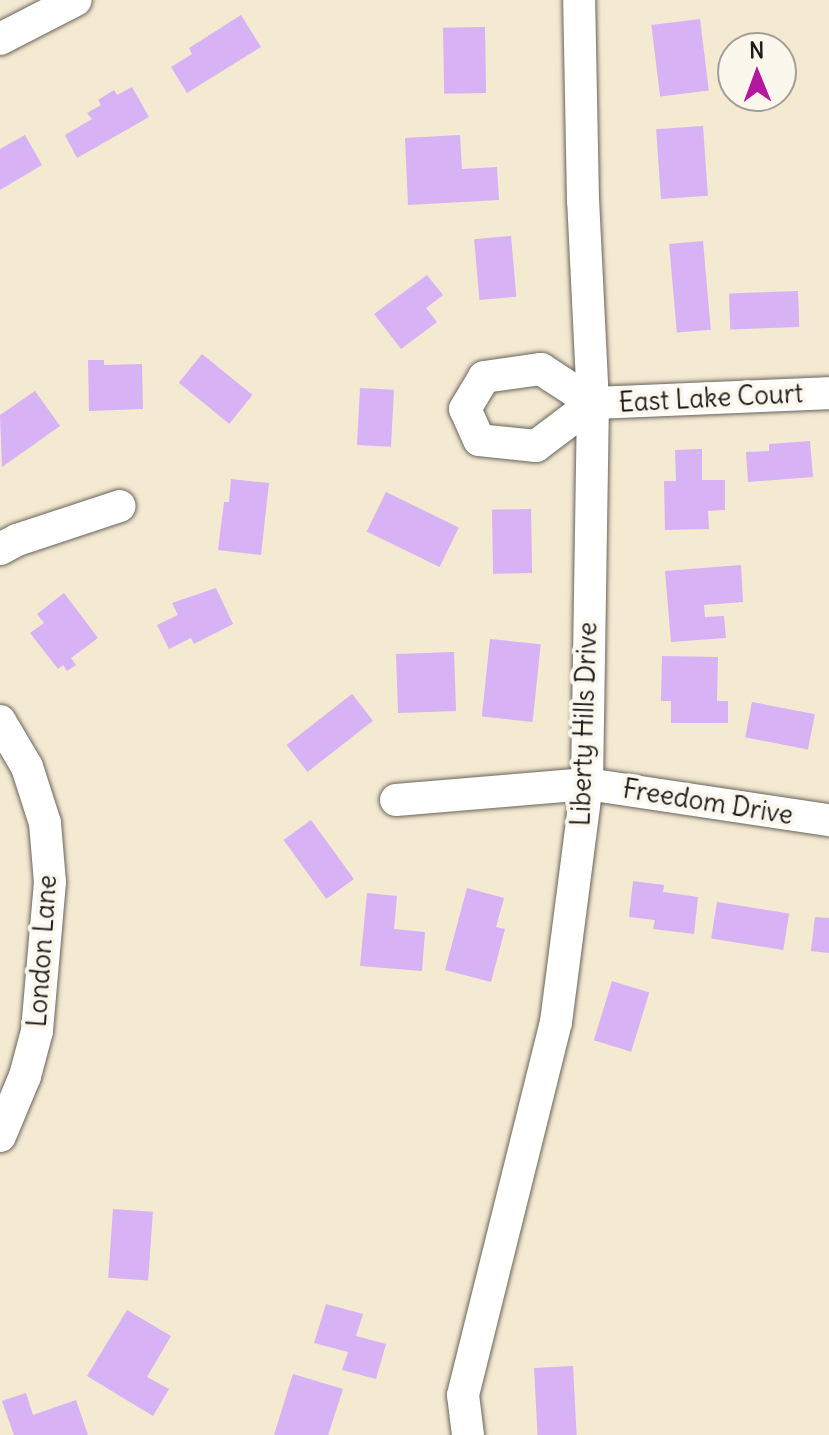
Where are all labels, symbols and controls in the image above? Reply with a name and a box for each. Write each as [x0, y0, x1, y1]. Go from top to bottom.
north arrow [717, 32, 797, 112]
text: N [749, 36, 764, 64]
street label: East Lake Court [618, 378, 804, 418]
street label: Liberty Hills Drive [565, 621, 603, 827]
street label: Freedom Drive [621, 773, 795, 831]
street label: London Lane [21, 874, 63, 1028]

